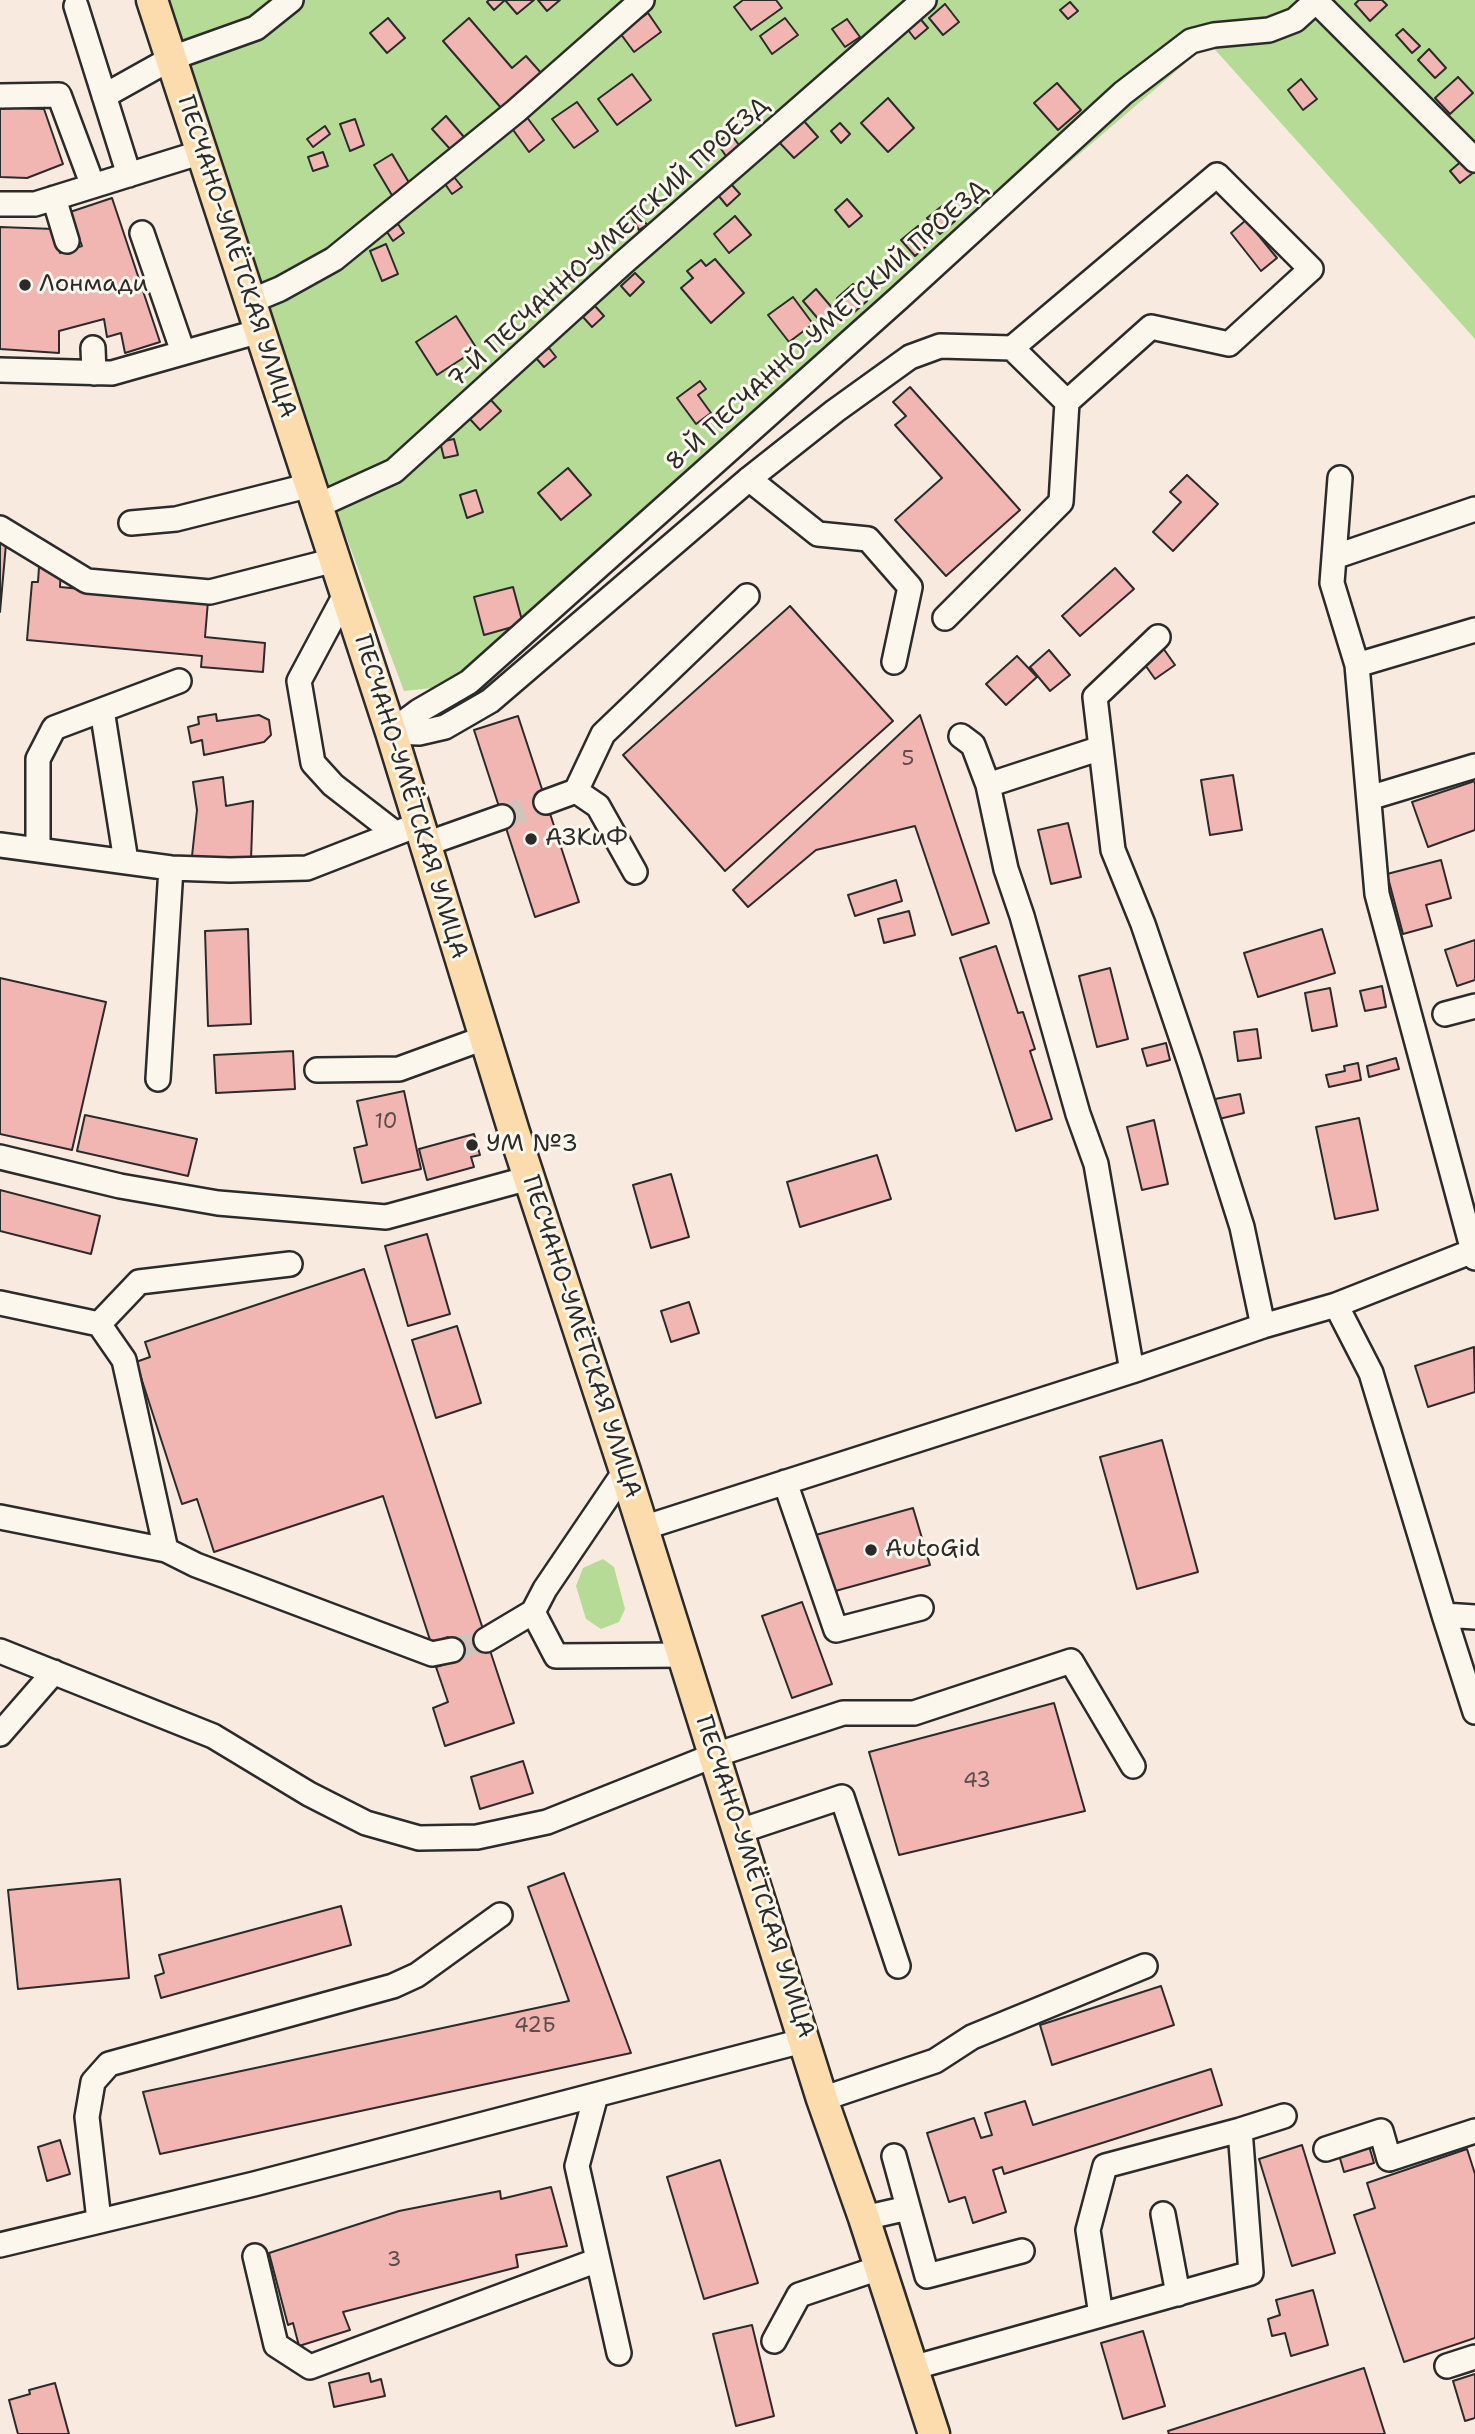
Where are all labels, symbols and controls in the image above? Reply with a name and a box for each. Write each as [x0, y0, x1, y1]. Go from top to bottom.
street label: 7-Й ПЕСЧАННО-УМЕТСКИЙ ПРОЕЗД [443, 91, 775, 395]
street label: ПЕСЧАНО-УМЁТСКАЯ УЛИЦА [170, 92, 302, 422]
street label: 8-Й ПЕСЧАННО-УМЕТСКИЙ ПРОЕЗД [661, 174, 993, 478]
place label: Лонмади [39, 271, 148, 299]
marker: Лонмади [17, 277, 33, 293]
street label: ПЕСЧАНО-УМЁТСКАЯ УЛИЦА [347, 632, 473, 962]
house number: 5 [902, 747, 914, 773]
place label: АЗКиФ [545, 825, 628, 853]
marker: АЗКиФ [523, 831, 539, 847]
house number: 10 [375, 1110, 397, 1136]
place label: УМ №3 [486, 1131, 578, 1159]
marker: УМ №3 [464, 1137, 480, 1153]
street label: ПЕСЧАНО-УМЁТСКАЯ УЛИЦА [515, 1172, 647, 1502]
place label: AutoGid [885, 1536, 980, 1564]
marker: AutoGid [863, 1542, 879, 1558]
street label: ПЕСЧАНО-УМЁТСКАЯ УЛИЦА [688, 1712, 820, 2042]
house number: 43 [963, 1769, 991, 1795]
house number: 42Б [514, 2014, 556, 2040]
house number: 3 [387, 2248, 401, 2274]

